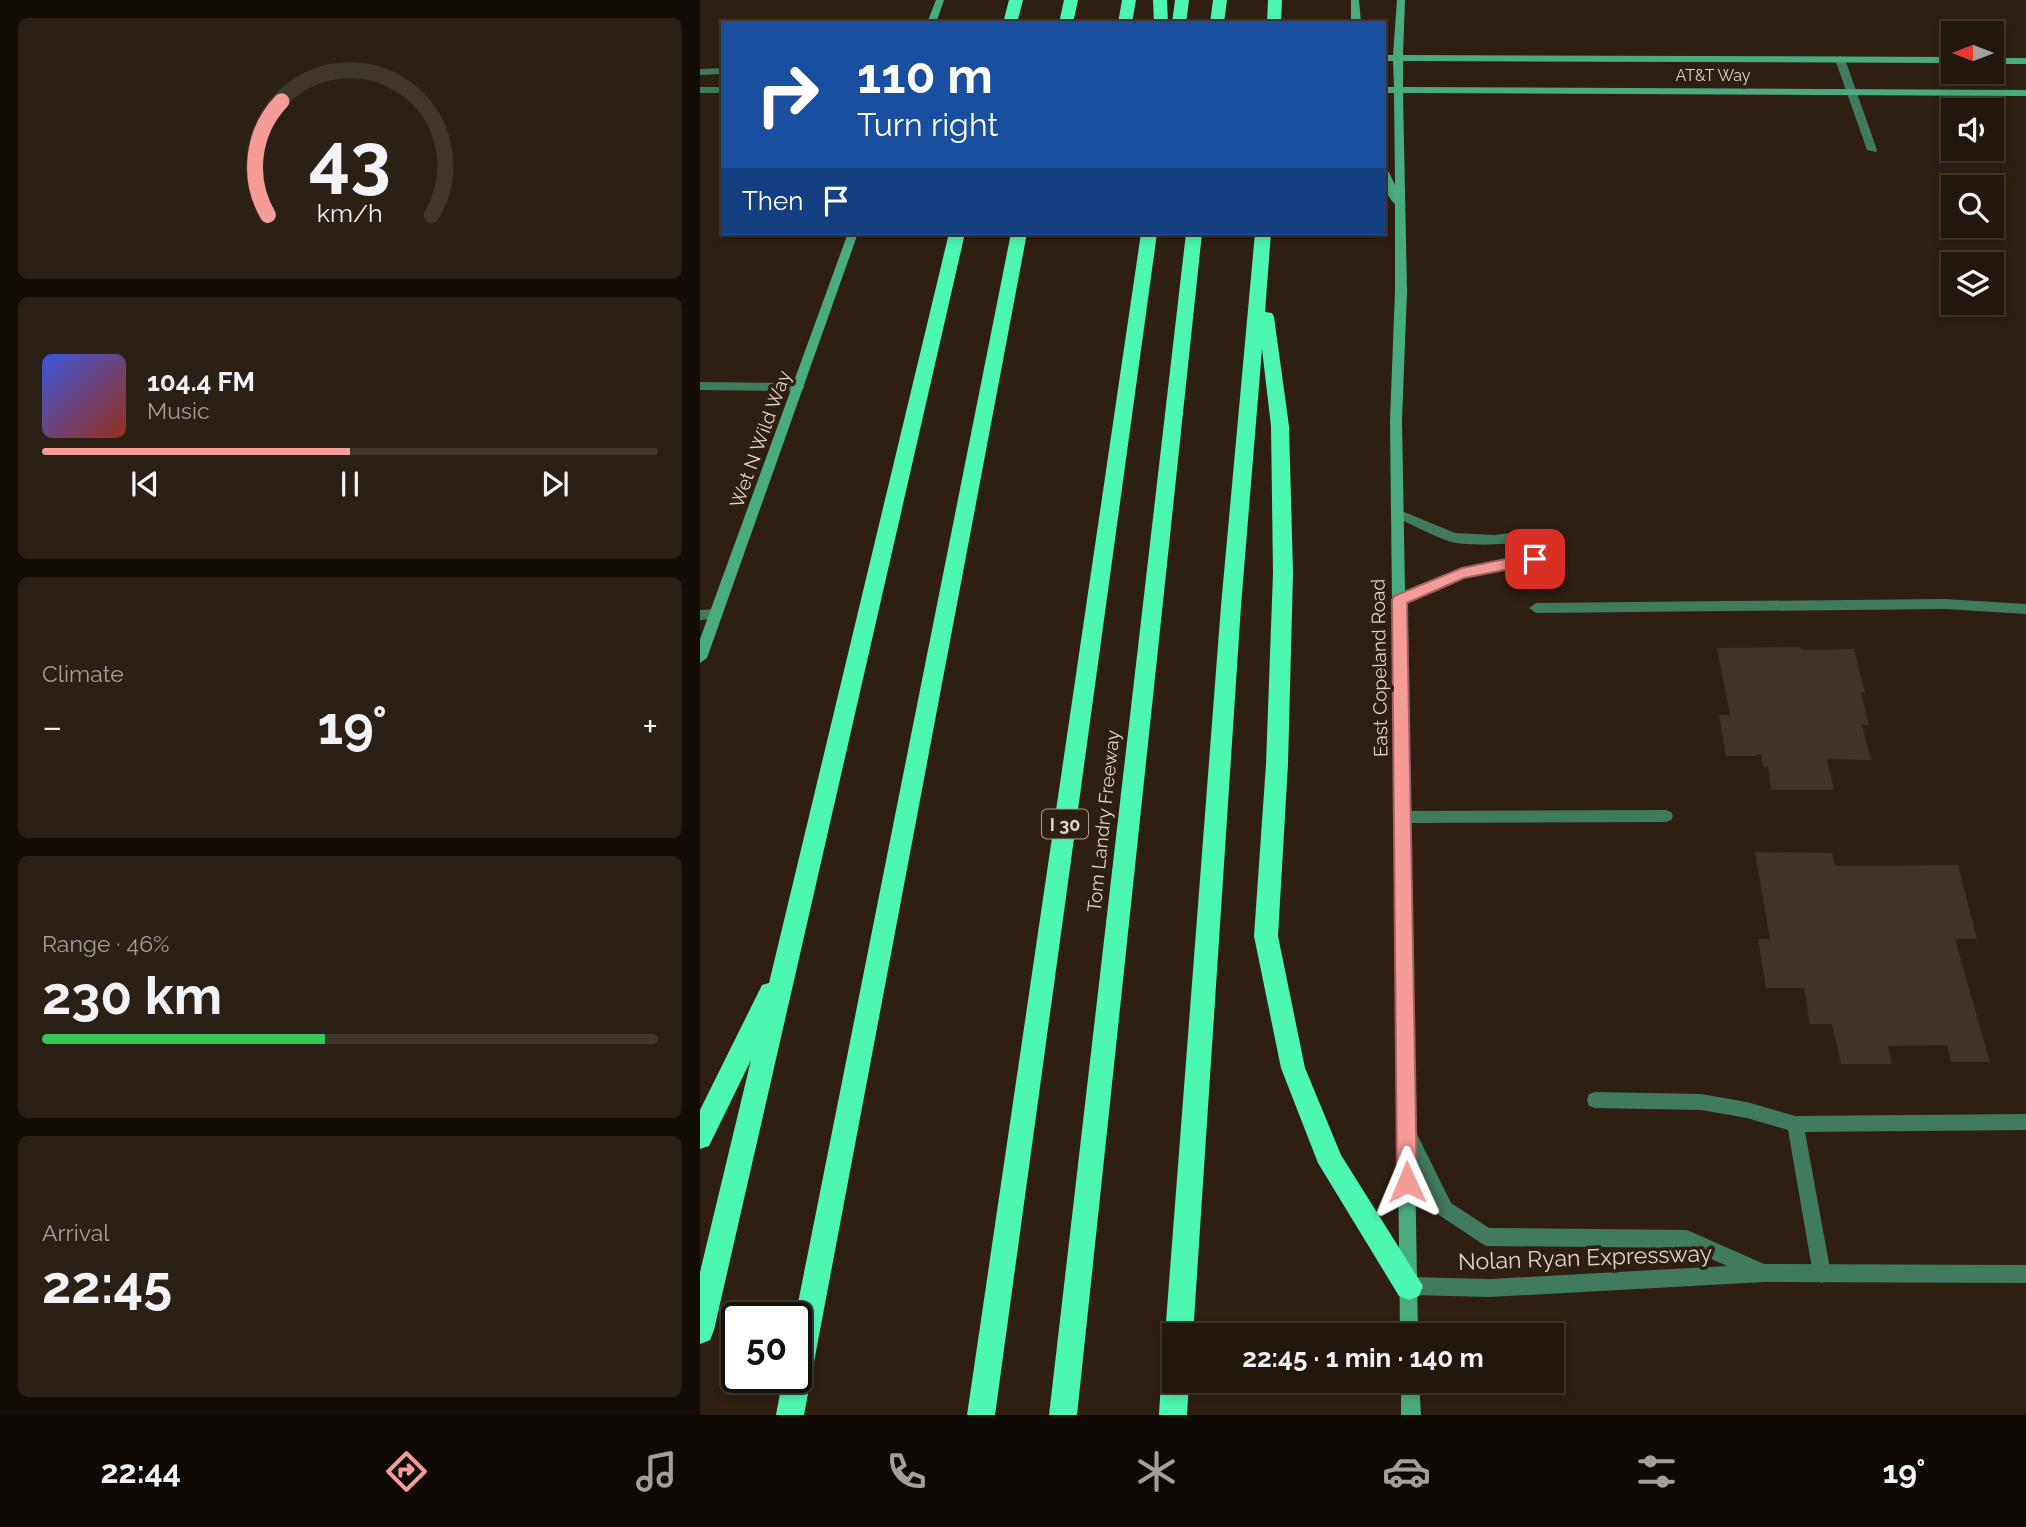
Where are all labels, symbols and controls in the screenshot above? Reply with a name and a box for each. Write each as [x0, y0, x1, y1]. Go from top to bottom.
north arrow [1941, 21, 2004, 84]
map controls [1941, 21, 2004, 315]
text: 110 m [857, 47, 993, 104]
icon: right [742, 49, 833, 140]
street label: AT&T Way [1675, 66, 1751, 85]
button: sound [1941, 98, 2004, 161]
text: Turn right [857, 106, 998, 143]
text: 43 [309, 117, 391, 202]
button: search [1941, 175, 2004, 238]
icon: arrive [817, 182, 855, 220]
text: Then [742, 186, 803, 216]
text: km/h [317, 198, 383, 228]
button: layers [1941, 252, 2004, 315]
text: 104.4 FM [147, 367, 255, 397]
street label: Wet N Wild Way [725, 368, 795, 510]
text: Music [147, 397, 210, 424]
icon: previous [126, 465, 164, 503]
icon: pause [331, 465, 369, 503]
icon: next [536, 465, 574, 503]
pin [1505, 529, 1565, 589]
icon: arrive [1516, 540, 1554, 578]
street label: East Copeland Road [1366, 579, 1392, 757]
text: Climate [42, 660, 124, 687]
text: 19° [318, 695, 387, 756]
text: − [42, 704, 62, 749]
text: + [642, 704, 658, 749]
street label: Tom Landry Freeway [1082, 729, 1124, 913]
road number: I 30 [1042, 810, 1088, 838]
text: Range · 46% [42, 930, 169, 957]
text: 230 km [42, 965, 222, 1026]
position arrow [1370, 1145, 1444, 1219]
text: Arrival [42, 1219, 109, 1246]
street label: Nolan Ryan Expressway [1457, 1239, 1713, 1275]
text: 22:45 [42, 1254, 172, 1315]
speed limit sign: 50 [721, 1302, 812, 1393]
text: 22:45 · 1 min · 140 m [1242, 1343, 1484, 1373]
icon: directions [382, 1447, 431, 1496]
icon: music [632, 1447, 681, 1496]
icon: phone [882, 1447, 931, 1496]
icon: climate [1132, 1447, 1181, 1496]
icon: car [1382, 1447, 1431, 1496]
icon: filters [1632, 1447, 1681, 1496]
text: 22:44 [101, 1453, 181, 1490]
text: 19° [1883, 1453, 1925, 1490]

